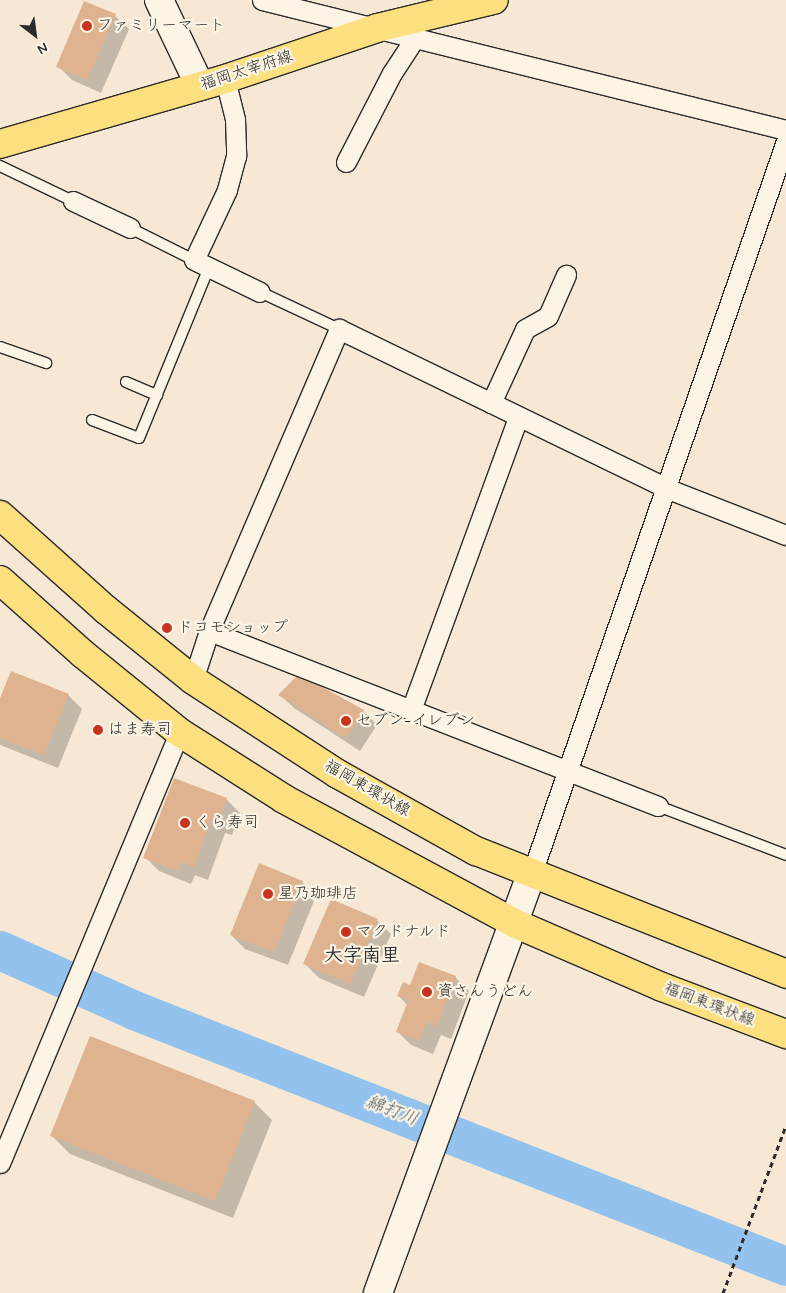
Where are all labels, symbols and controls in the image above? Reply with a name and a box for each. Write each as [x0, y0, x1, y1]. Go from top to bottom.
north arrow [10, 10, 60, 60]
place label: ファミリーマート [97, 16, 225, 36]
marker: ファミリーマート [81, 20, 93, 32]
text: N [34, 38, 51, 58]
street label: 福岡太宰府線 [198, 47, 296, 95]
place label: ドコモショップ [177, 618, 289, 638]
marker: ドコモショップ [161, 622, 173, 634]
place label: セブン-イレブン [356, 711, 475, 731]
marker: セブン-イレブン [340, 715, 352, 727]
place label: はま寿司 [108, 720, 172, 740]
marker: はま寿司 [92, 724, 104, 736]
street label: 福岡東環状線 [321, 757, 413, 821]
place label: くら寿司 [195, 813, 259, 833]
marker: くら寿司 [179, 817, 191, 829]
place label: 星乃珈琲店 [278, 884, 358, 904]
marker: 星乃珈琲店 [262, 888, 274, 900]
place label: マクドナルド [356, 922, 452, 942]
marker: マクドナルド [340, 926, 352, 938]
district label: 大字南里 [324, 945, 400, 967]
street label: 福岡東環状線 [661, 979, 757, 1031]
place label: 資さんうどん [437, 982, 533, 1002]
marker: 資さんうどん [421, 986, 433, 998]
water label: 綿打川 [363, 1091, 421, 1131]

